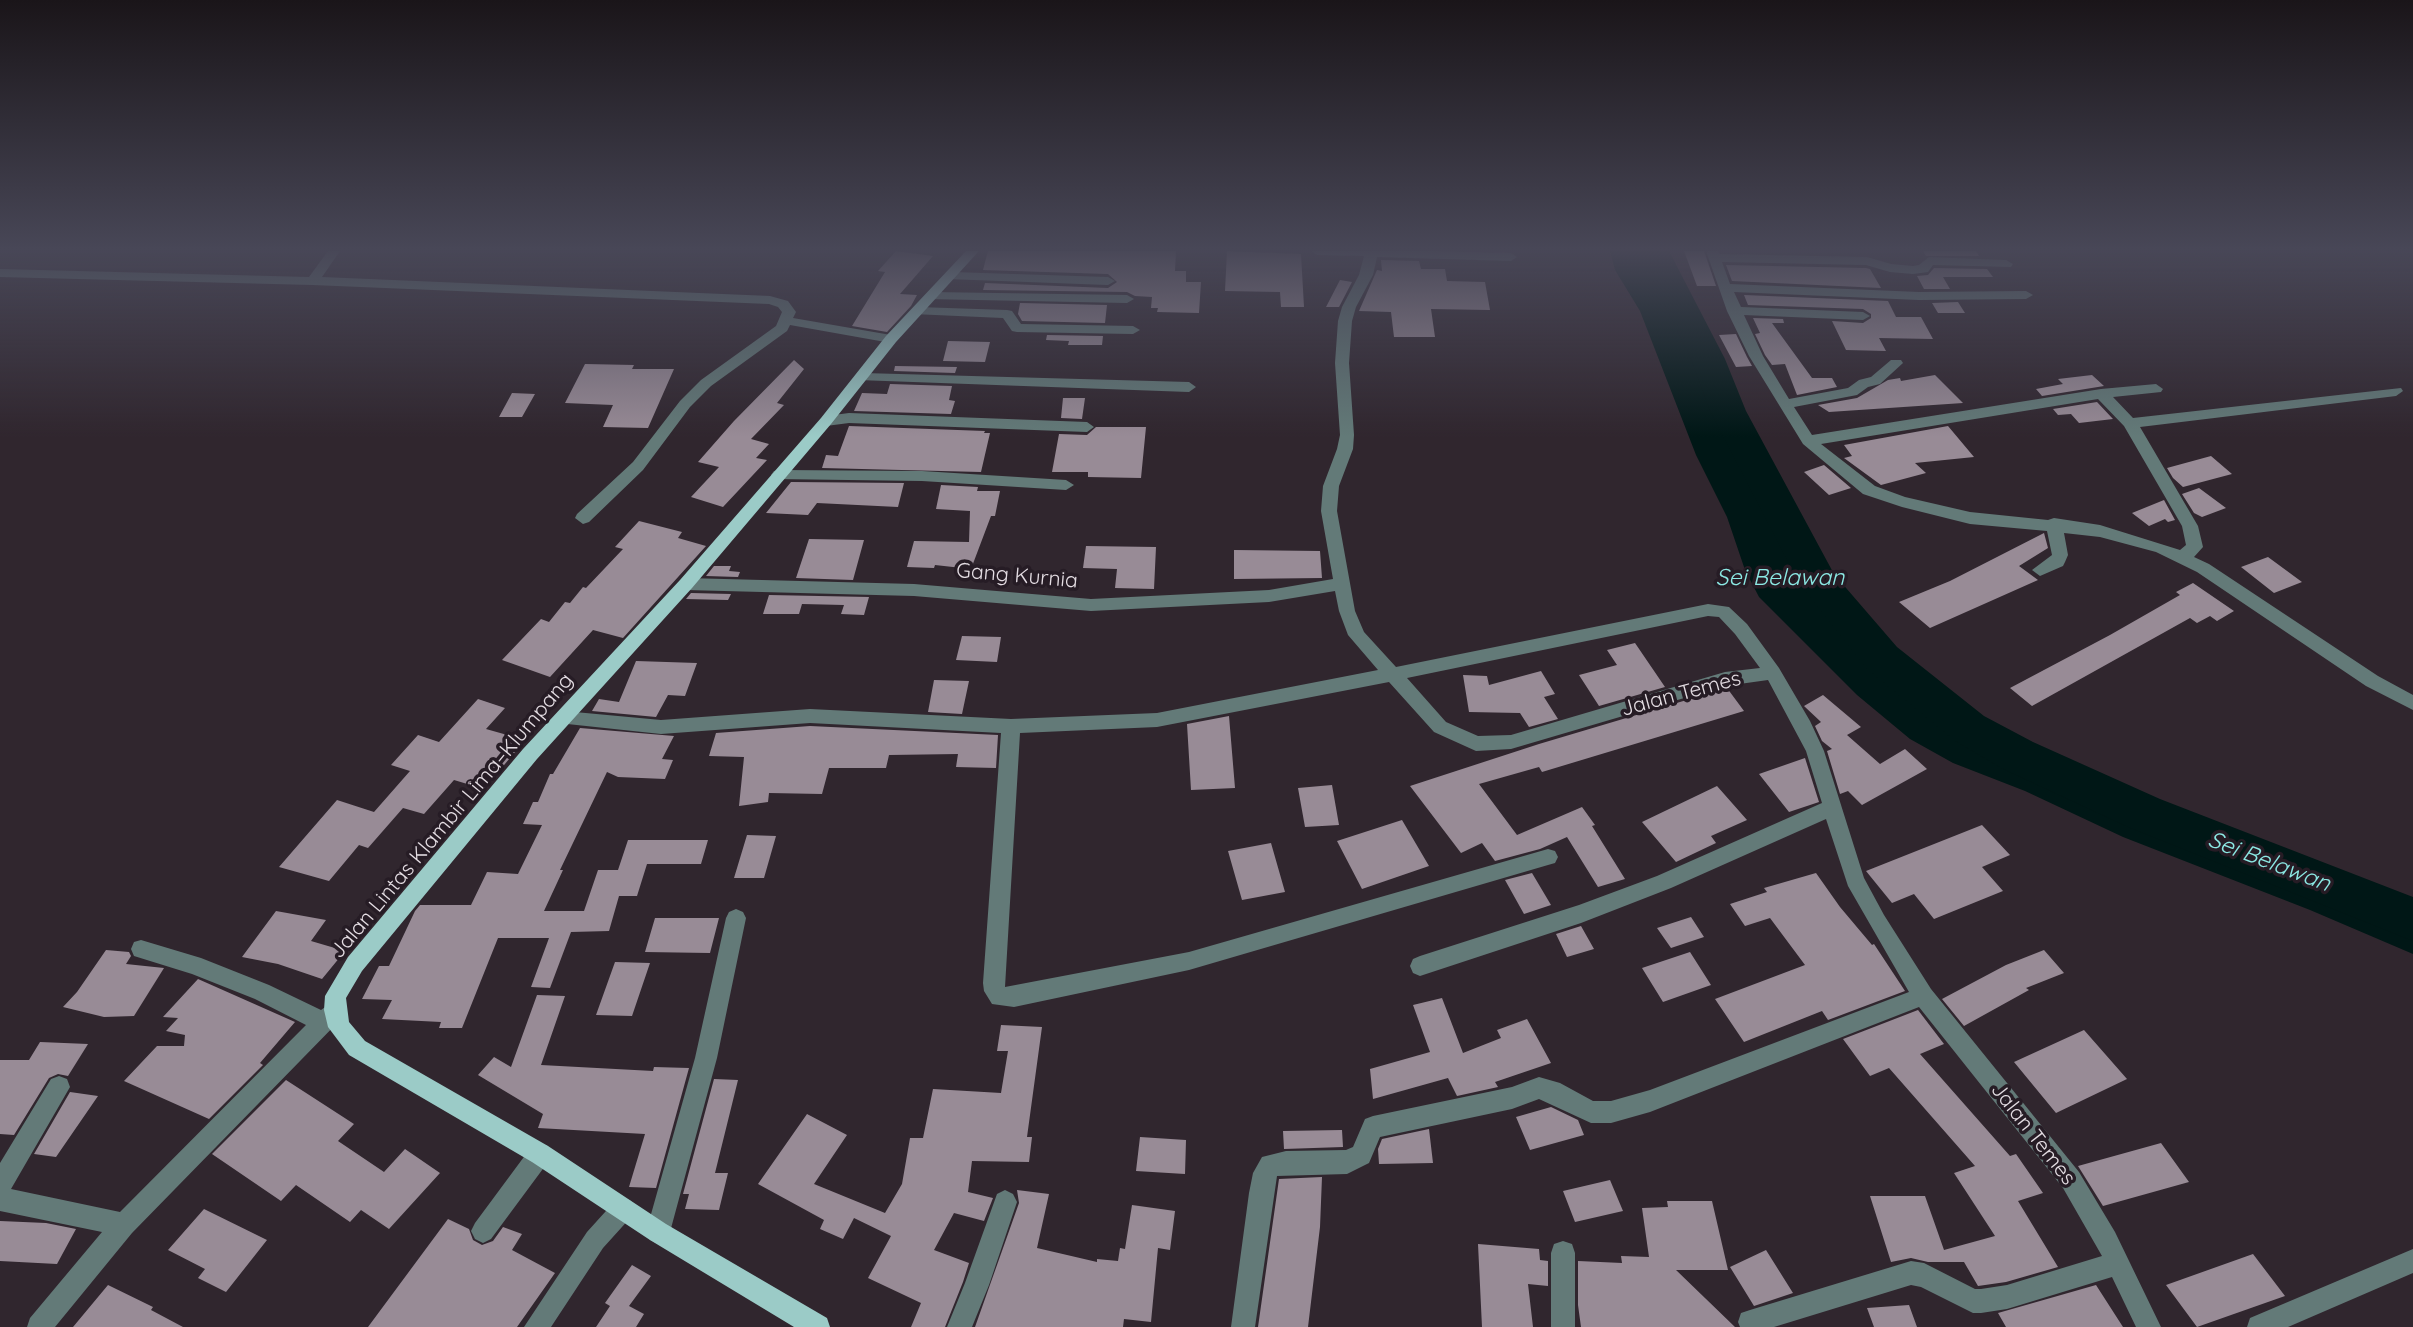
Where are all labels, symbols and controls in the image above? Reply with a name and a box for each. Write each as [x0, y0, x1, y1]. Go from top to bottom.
street label: Gang Kurnia [955, 558, 1079, 594]
water label: Sei Belawan [1716, 564, 1844, 592]
street label: Jalan Temes [1618, 666, 1744, 722]
street label: Jalan Lintas Klambir Lima–Klumpang [325, 668, 579, 964]
water label: Sei Belawan [2204, 826, 2334, 898]
street label: Jalan Temes [1985, 1078, 2081, 1190]

